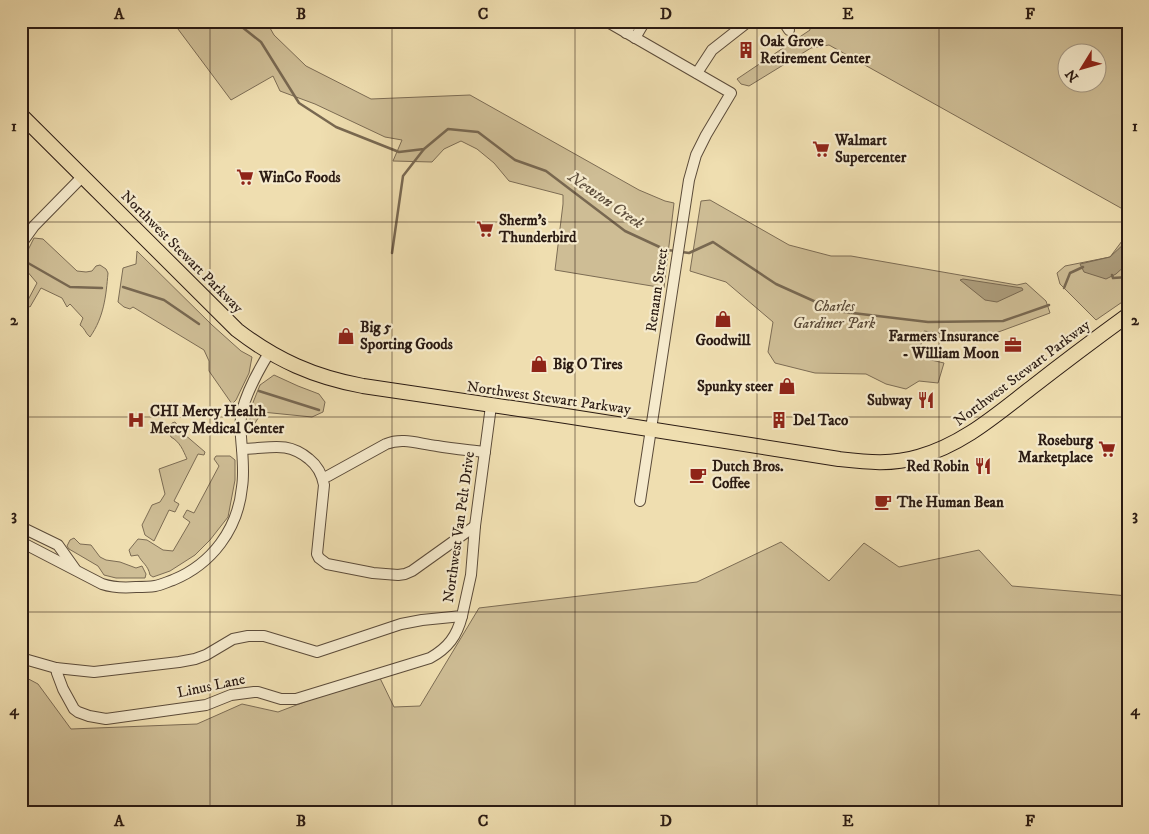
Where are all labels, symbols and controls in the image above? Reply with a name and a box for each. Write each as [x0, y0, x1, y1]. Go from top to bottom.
text: A [113, 4, 125, 24]
text: B [296, 4, 306, 24]
text: C [478, 4, 488, 24]
text: D [660, 4, 672, 24]
text: E [842, 4, 854, 24]
text: F [1025, 4, 1035, 24]
place label: Oak Grove Retirement Center [760, 32, 871, 68]
building icon: Oak Grove Retirement Center [736, 40, 756, 60]
north arrow [1056, 42, 1106, 92]
text: N [1061, 65, 1083, 85]
text: 1 [11, 116, 17, 136]
text: 1 [1132, 116, 1138, 136]
place label: Walmart Supercenter [834, 131, 907, 167]
supermarket icon: Walmart Supercenter [811, 139, 831, 159]
water label: Newton Creek [564, 166, 648, 233]
supermarket icon: WinCo Foods [235, 167, 255, 187]
place label: WinCo Foods [258, 168, 341, 187]
street label: Northwest Stewart Parkway [117, 187, 248, 318]
place label: Sherm's Thunderbird [498, 211, 577, 247]
supermarket icon: Sherm's Thunderbird [475, 219, 495, 239]
street label: Renann Street [642, 247, 672, 333]
park label: Charles Gardiner Park [793, 297, 876, 333]
shop icon: Goodwill [713, 309, 733, 329]
text: 2 [10, 310, 19, 330]
text: 2 [1131, 310, 1140, 330]
street label: Northwest Stewart Parkway [950, 315, 1095, 430]
place label: Big 5 Sporting Goods [360, 318, 453, 354]
shop icon: Big 5 Sporting Goods [336, 326, 356, 346]
place label: Farmers Insurance - William Moon [888, 327, 1000, 363]
place label: Goodwill [696, 331, 751, 350]
office icon: Farmers Insurance - William Moon [1003, 335, 1023, 355]
shop icon: Big O Tires [529, 354, 549, 374]
place label: Big O Tires [553, 355, 623, 374]
shop icon: Spunky steer [777, 376, 797, 396]
street label: Northwest Stewart Parkway [466, 377, 633, 419]
place label: Spunky steer [697, 377, 773, 396]
restaurant icon: Subway [916, 390, 936, 410]
place label: Subway [867, 391, 913, 410]
place label: CHI Mercy Health Mercy Medical Center [150, 402, 285, 438]
hospital icon: CHI Mercy Health Mercy Medical Center [126, 410, 146, 430]
building icon: Del Taco [769, 410, 789, 430]
place label: Del Taco [793, 411, 849, 430]
place label: Roseburg Marketplace [1018, 431, 1094, 467]
supermarket icon: Roseburg Marketplace [1097, 439, 1117, 459]
street label: Northwest Van Pelt Drive [439, 450, 479, 604]
restaurant icon: Red Robin [973, 456, 993, 476]
place label: Dutch Bros. Coffee [712, 457, 784, 493]
place label: Red Robin [906, 457, 969, 476]
cafe icon: Dutch Bros. Coffee [688, 465, 708, 485]
cafe icon: The Human Bean [873, 492, 893, 512]
place label: The Human Bean [896, 493, 1004, 512]
text: 3 [11, 505, 17, 525]
text: 3 [1132, 505, 1138, 525]
street label: Linus Lane [175, 670, 247, 702]
text: 4 [8, 700, 19, 720]
text: 4 [1129, 700, 1140, 720]
text: A [113, 811, 125, 831]
text: B [296, 811, 306, 831]
text: C [478, 811, 488, 831]
text: D [660, 811, 672, 831]
text: E [842, 811, 854, 831]
text: F [1025, 811, 1035, 831]

